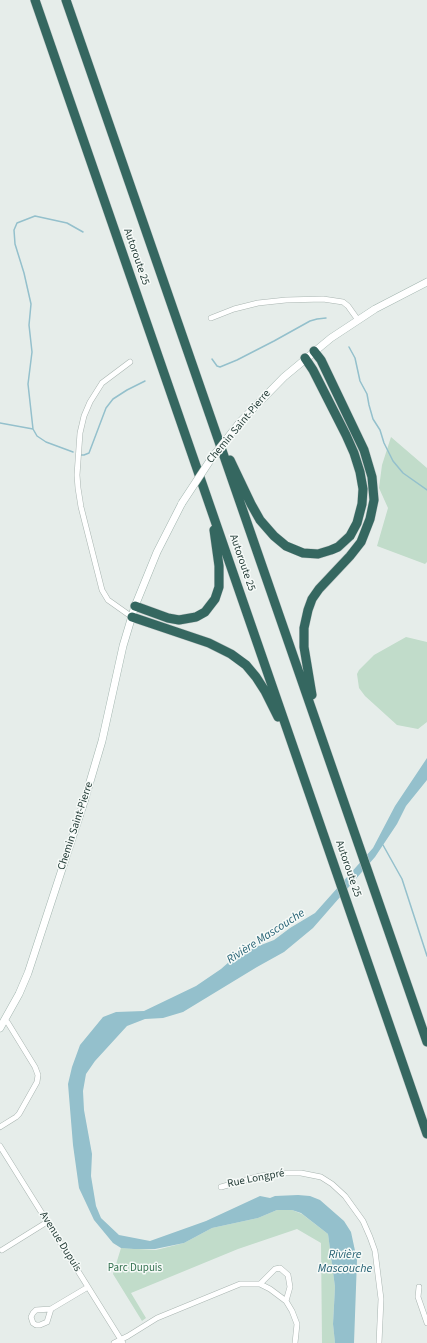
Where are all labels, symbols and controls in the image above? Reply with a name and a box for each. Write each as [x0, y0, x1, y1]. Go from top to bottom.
street label: Autoroute 25 [120, 227, 152, 287]
street label: Chemin Saint-Pierre [204, 387, 274, 467]
street label: Autoroute 25 [226, 533, 258, 593]
street label: Chemin Saint-Pierre [55, 780, 97, 872]
street label: Autoroute 25 [332, 839, 364, 899]
water label: Rivière Mascouche [224, 906, 308, 968]
street label: Rue Longpré [226, 1167, 286, 1191]
street label: Avenue Dupuis [36, 1210, 84, 1274]
water label: Rivière Mascouche [318, 1248, 372, 1276]
park label: Parc Dupuis [108, 1262, 162, 1276]

